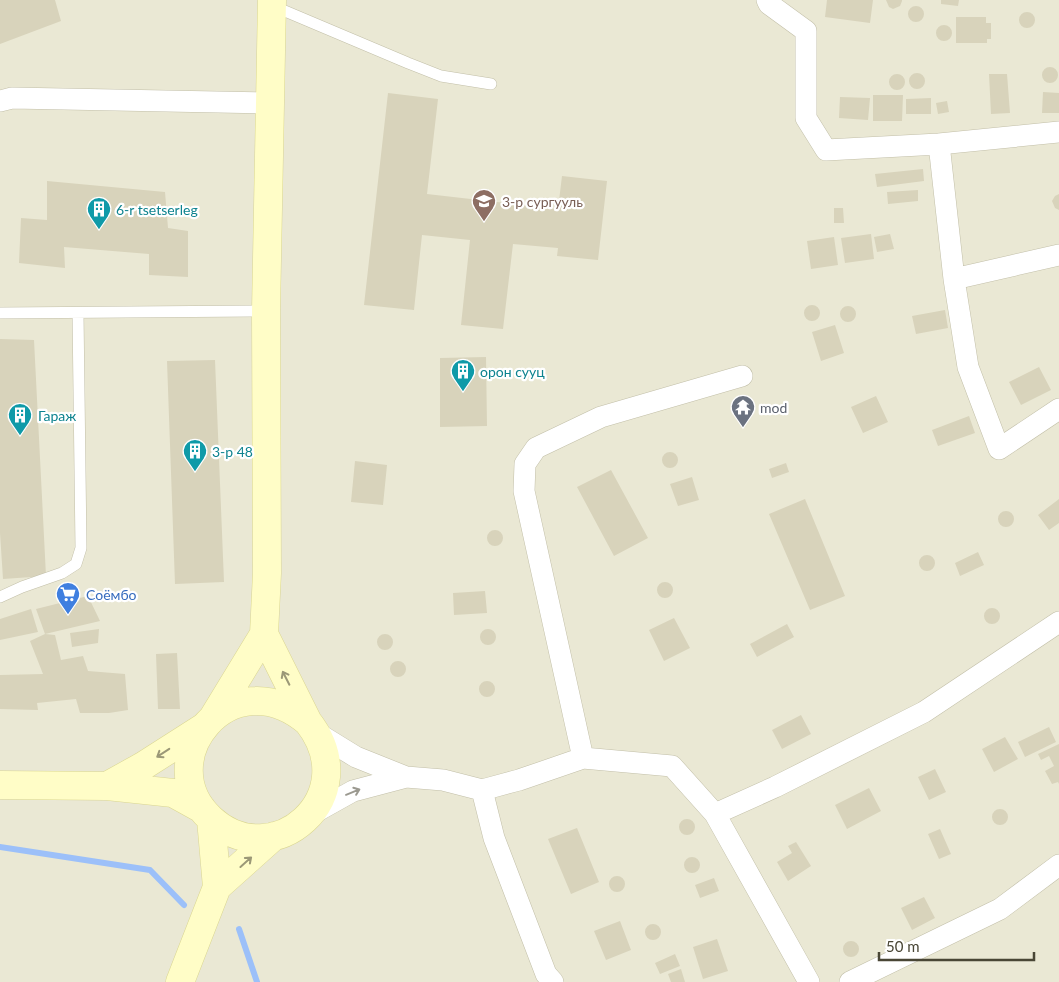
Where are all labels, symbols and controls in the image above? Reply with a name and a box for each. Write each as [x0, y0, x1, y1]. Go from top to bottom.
school or university icon: 3-р сургууль [471, 188, 497, 222]
place label: 3-р сургууль [502, 193, 583, 210]
building icon: 6-r tsetserleg [86, 196, 112, 230]
place label: 6-r tsetserleg [116, 201, 198, 218]
building icon: орон сууц [450, 358, 476, 392]
place label: орон сууц [480, 363, 545, 380]
temple icon: mod [730, 394, 756, 428]
place label: mod [760, 399, 787, 416]
building icon: Гараж [7, 402, 33, 436]
place label: Гараж [38, 407, 76, 424]
building icon: 3-р 48 [182, 438, 208, 472]
place label: 3-р 48 [212, 443, 253, 460]
supermarket icon: Соёмбо [55, 581, 81, 615]
place label: Соёмбо [86, 586, 137, 603]
one-way arrow [281, 671, 290, 686]
one-way arrow [156, 748, 170, 758]
one-way arrow [345, 787, 360, 796]
one-way arrow [239, 856, 252, 867]
scale bar [879, 930, 1034, 962]
text: 50 m [886, 937, 920, 955]

